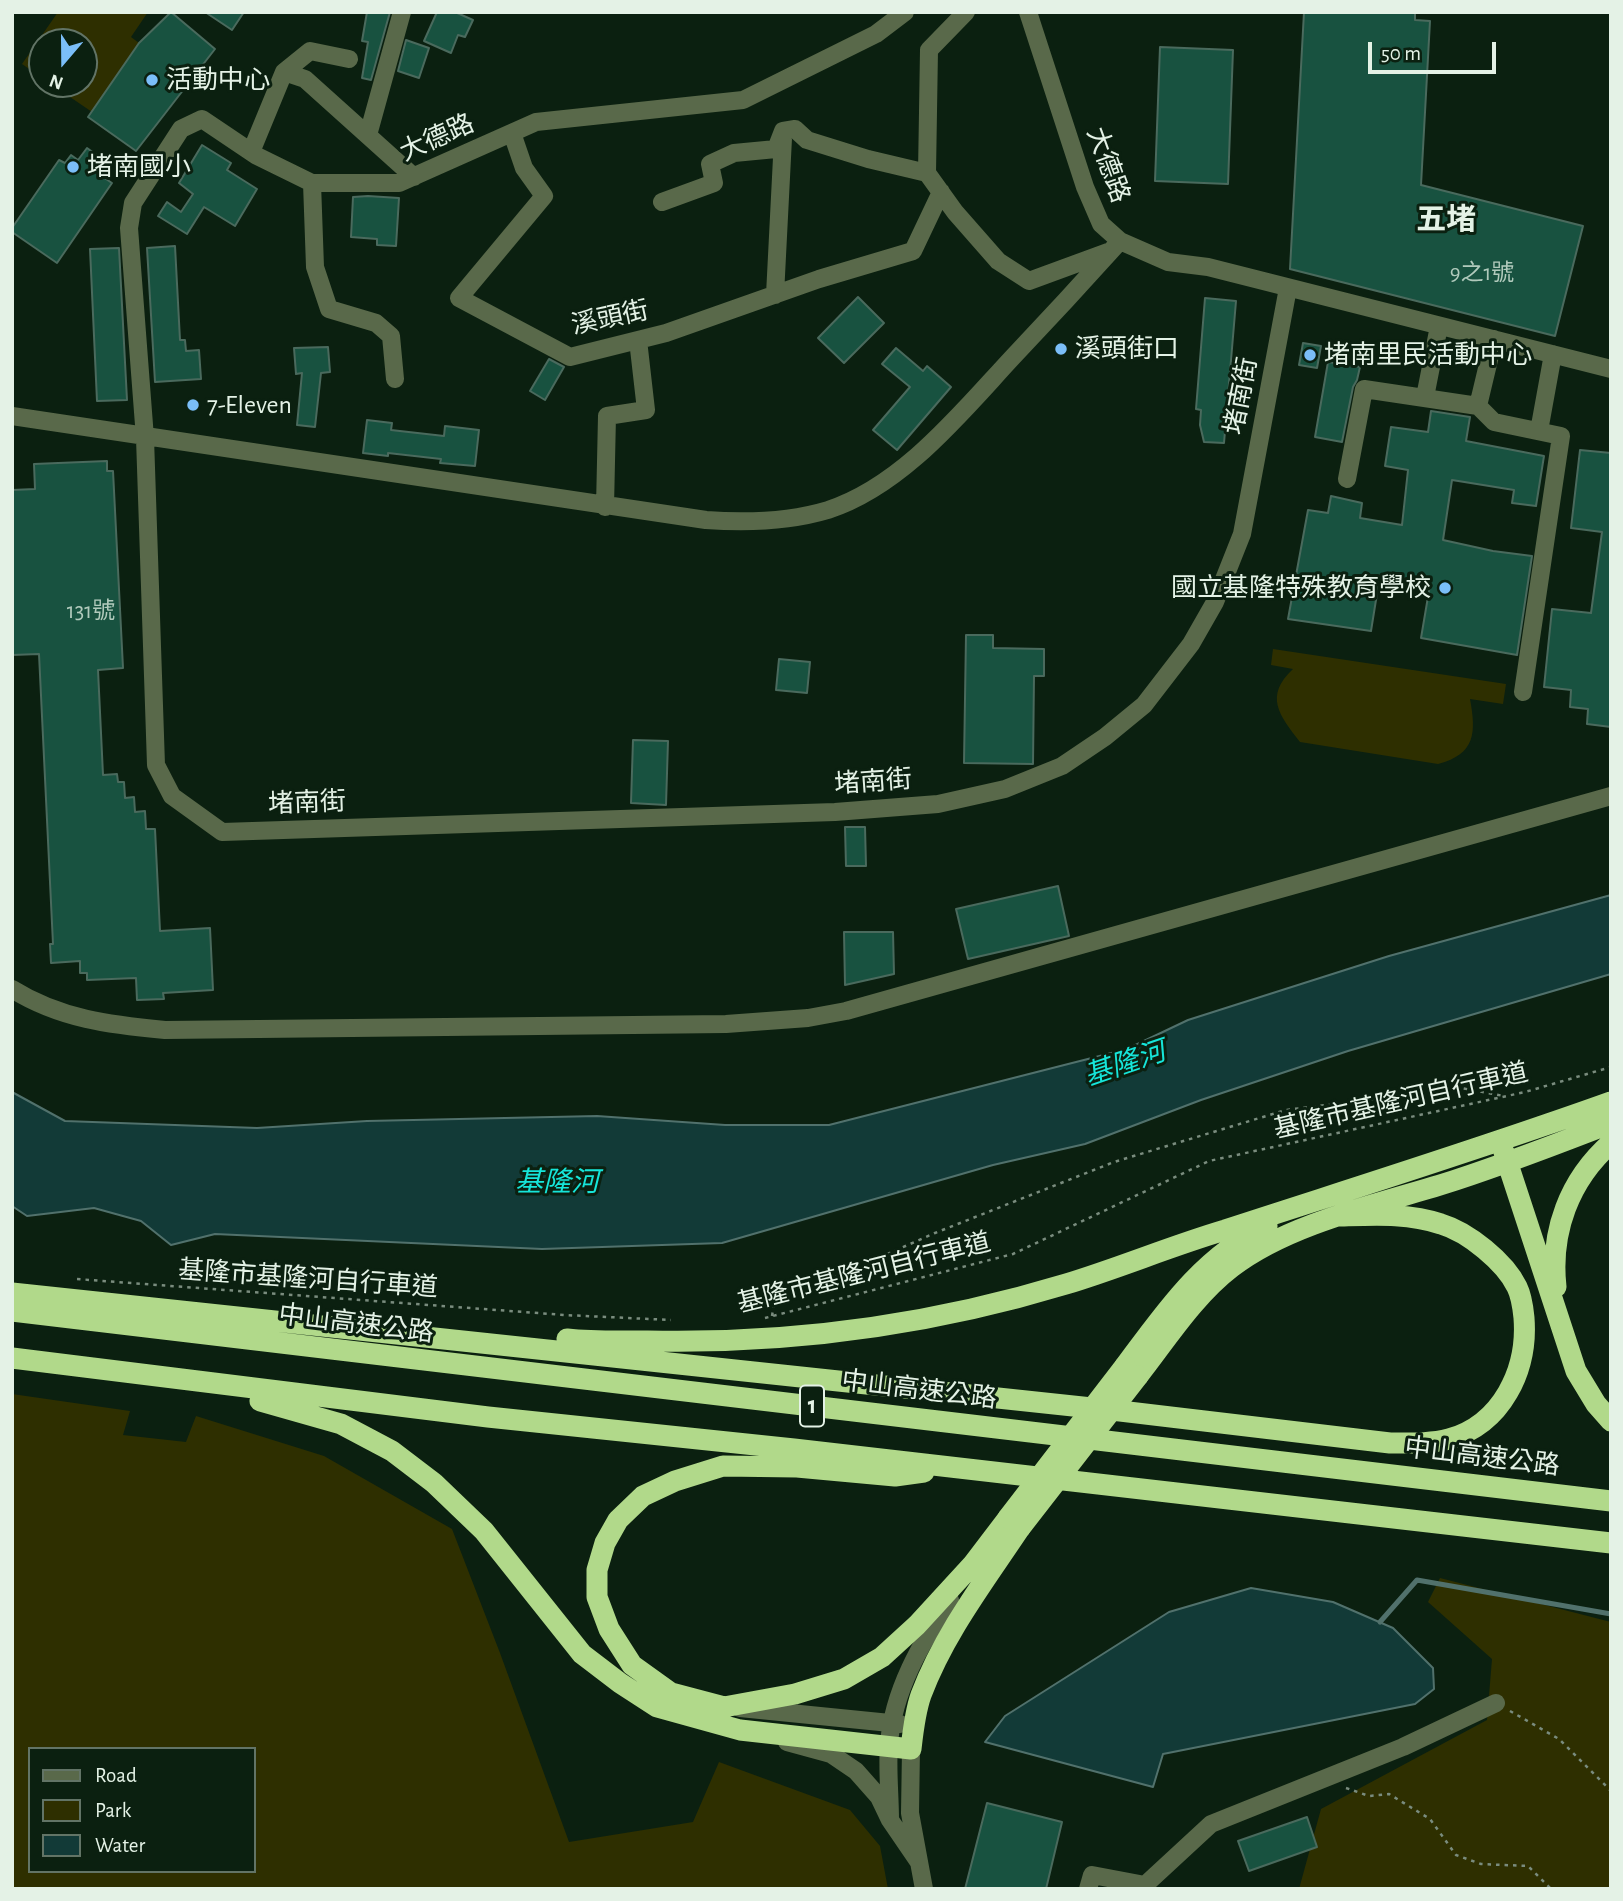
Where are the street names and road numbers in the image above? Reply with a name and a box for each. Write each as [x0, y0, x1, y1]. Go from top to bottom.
street label: 大德路 [395, 108, 479, 168]
street label: 大德路 [1080, 123, 1136, 207]
street label: 溪頭街 [569, 295, 651, 341]
street label: 堵南街 [1218, 355, 1264, 437]
street label: 堵南街 [833, 764, 913, 800]
street label: 堵南街 [267, 786, 347, 820]
street label: 基隆市基隆河自行車道 [1271, 1057, 1531, 1145]
street label: 基隆市基隆河自行車道 [734, 1226, 994, 1320]
street label: 基隆市基隆河自行車道 [177, 1254, 439, 1304]
street label: 中山高速公路 [277, 1299, 435, 1349]
street label: 中山高速公路 [840, 1365, 998, 1415]
road number: 1 [800, 1386, 824, 1426]
street label: 中山高速公路 [1403, 1432, 1561, 1482]

